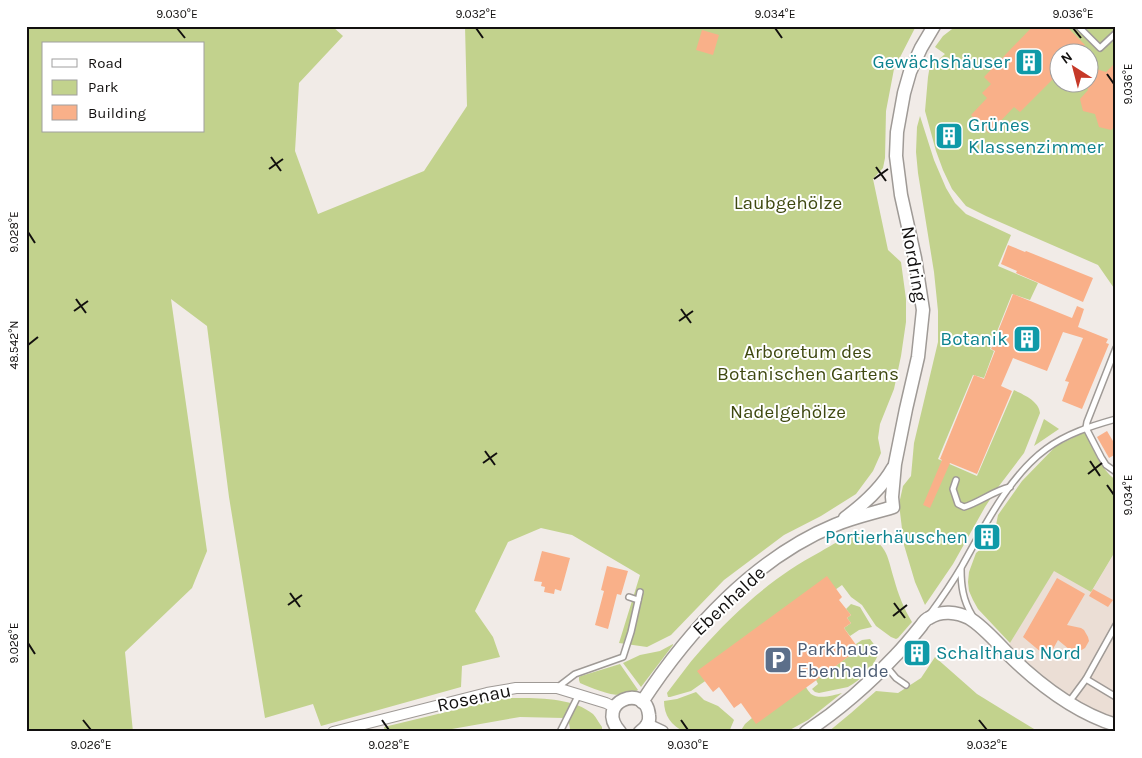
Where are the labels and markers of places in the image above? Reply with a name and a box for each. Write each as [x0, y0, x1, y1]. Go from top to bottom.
building icon: Gewächshäuser [1014, 47, 1044, 77]
place label: Gewächshäuser [872, 51, 1010, 73]
place label: Grünes Klassenzimmer [968, 114, 1103, 158]
building icon: Grünes Klassenzimmer [934, 121, 964, 151]
building icon: Botanik [1012, 324, 1042, 354]
place label: Botanik [940, 328, 1008, 350]
building icon: Portierhäuschen [972, 522, 1002, 552]
place label: Portierhäuschen [825, 526, 968, 548]
place label: Parkhaus Ebenhalde [797, 638, 888, 682]
building icon: Schalthaus Nord [902, 638, 932, 668]
place label: Schalthaus Nord [936, 642, 1081, 664]
parking icon: Parkhaus Ebenhalde [763, 645, 793, 675]

